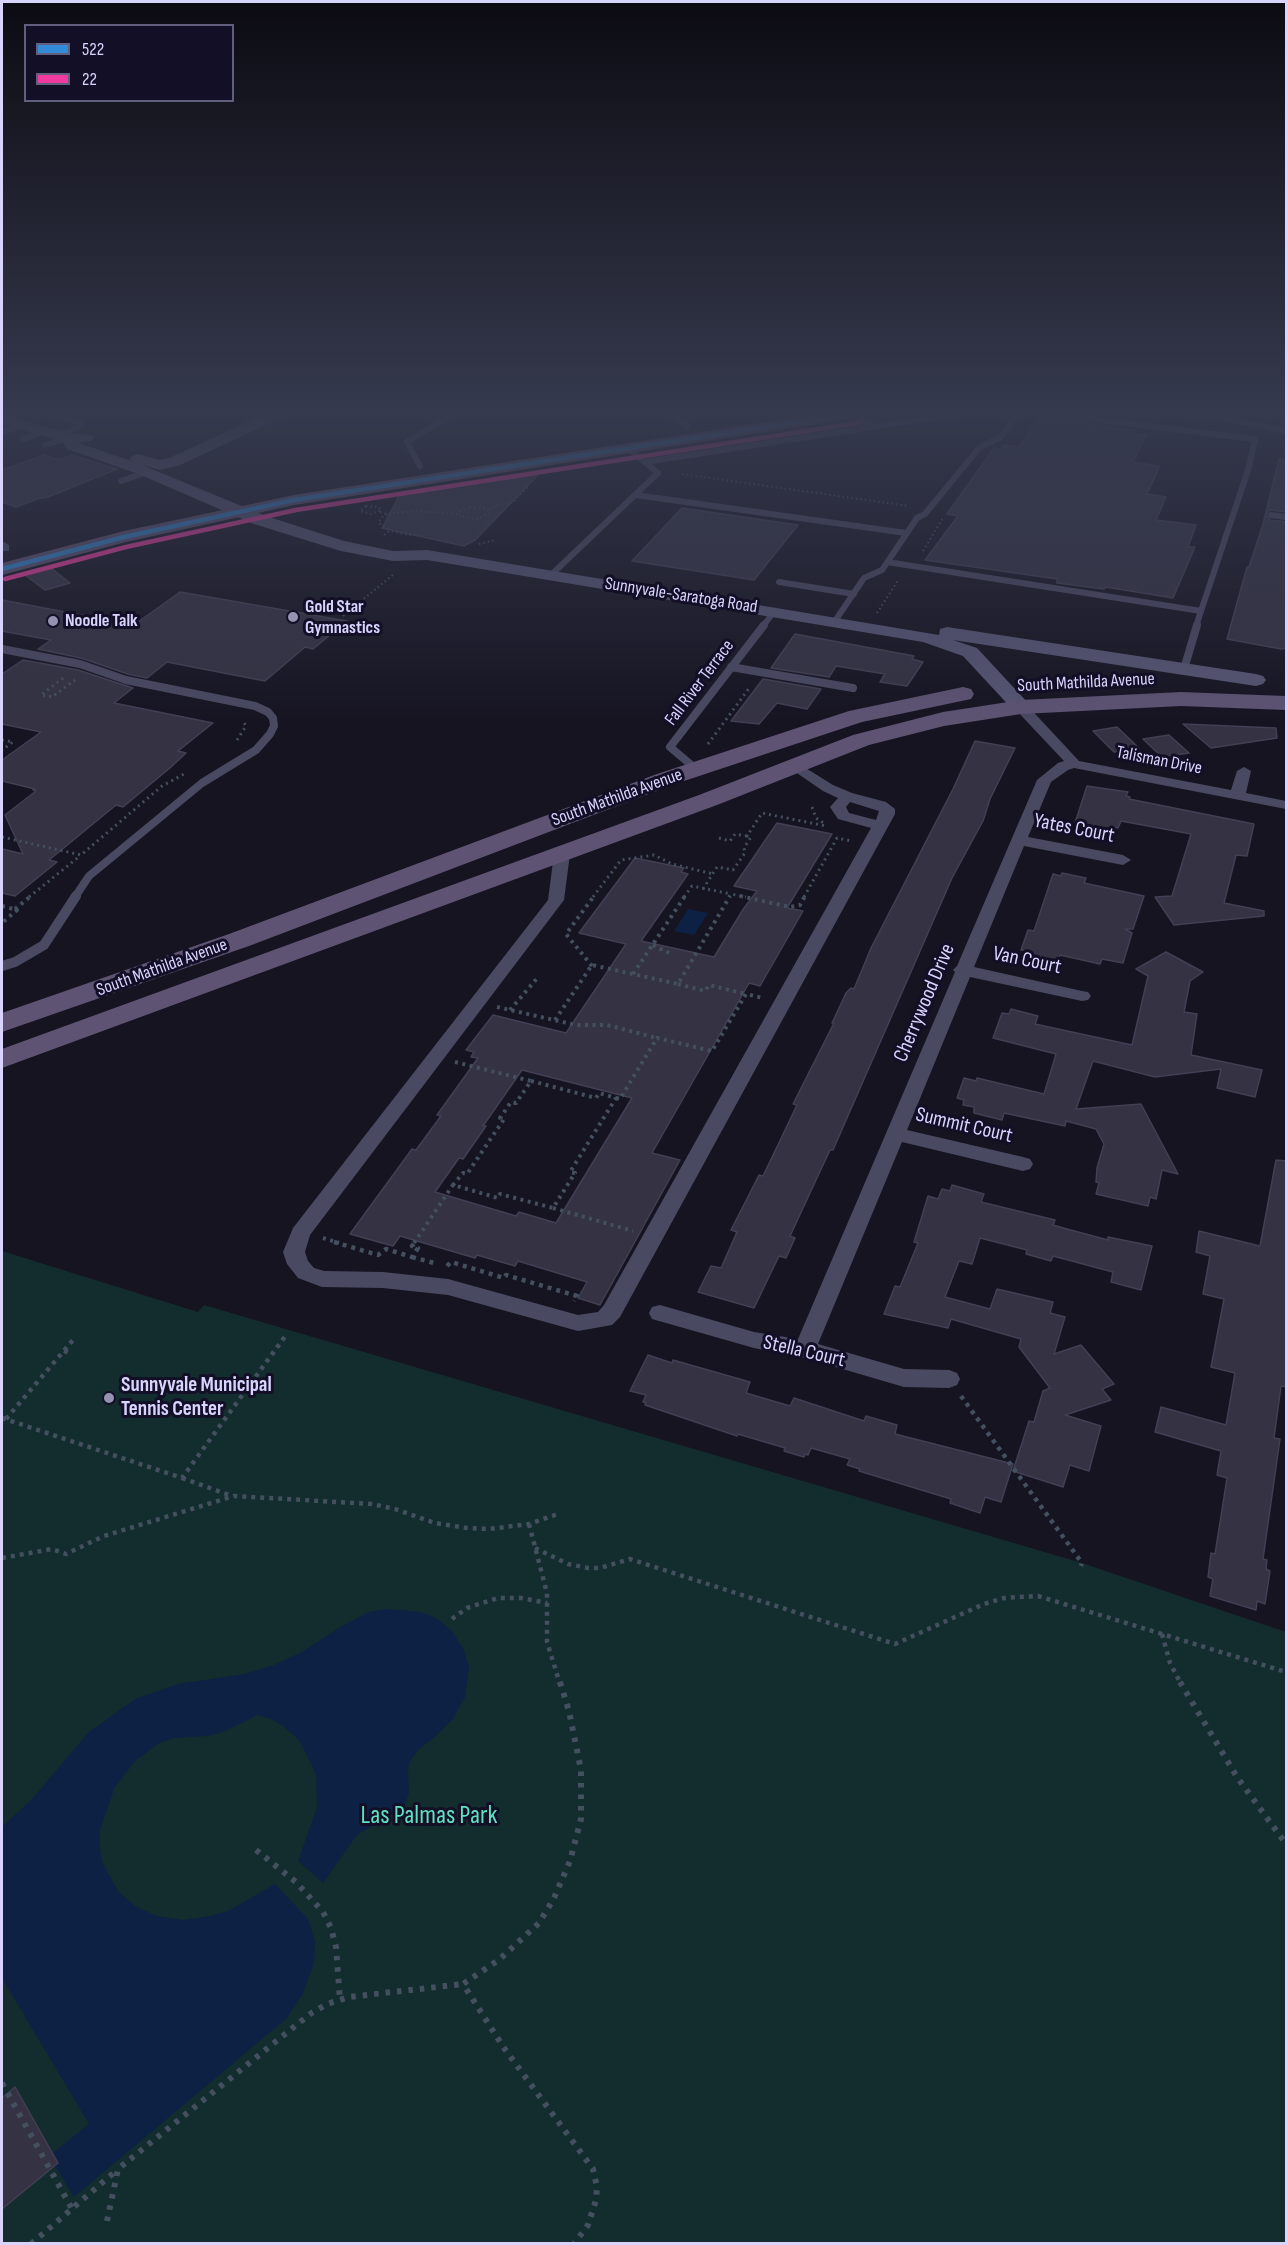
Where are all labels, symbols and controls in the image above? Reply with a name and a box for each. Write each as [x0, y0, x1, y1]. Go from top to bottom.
legend [24, 24, 234, 102]
text: 522 [82, 39, 104, 60]
text: 22 [82, 69, 97, 90]
street label: Sunnyvale-Saratoga Road [603, 573, 759, 619]
place label: Gold Star Gymnastics [305, 596, 380, 638]
place label: Noodle Talk [65, 610, 138, 632]
marker: Gold Star Gymnastics [286, 610, 300, 624]
marker: Noodle Talk [46, 614, 60, 628]
street label: Fall River Terrace [661, 636, 739, 730]
street label: South Mathilda Avenue [1017, 669, 1155, 697]
street label: Talisman Drive [1114, 742, 1204, 780]
street label: South Mathilda Avenue [549, 764, 685, 832]
street label: Yates Court [1032, 809, 1116, 849]
street label: South Mathilda Avenue [94, 934, 230, 1002]
street label: Cherrywood Drive [889, 940, 961, 1066]
street label: Van Court [990, 941, 1064, 981]
street label: Summit Court [913, 1103, 1015, 1149]
street label: Stella Court [761, 1330, 847, 1374]
place label: Sunnyvale Municipal Tennis Center [121, 1373, 272, 1423]
marker: Sunnyvale Municipal Tennis Center [102, 1391, 116, 1405]
park label: Las Palmas Park [361, 1800, 497, 1832]

